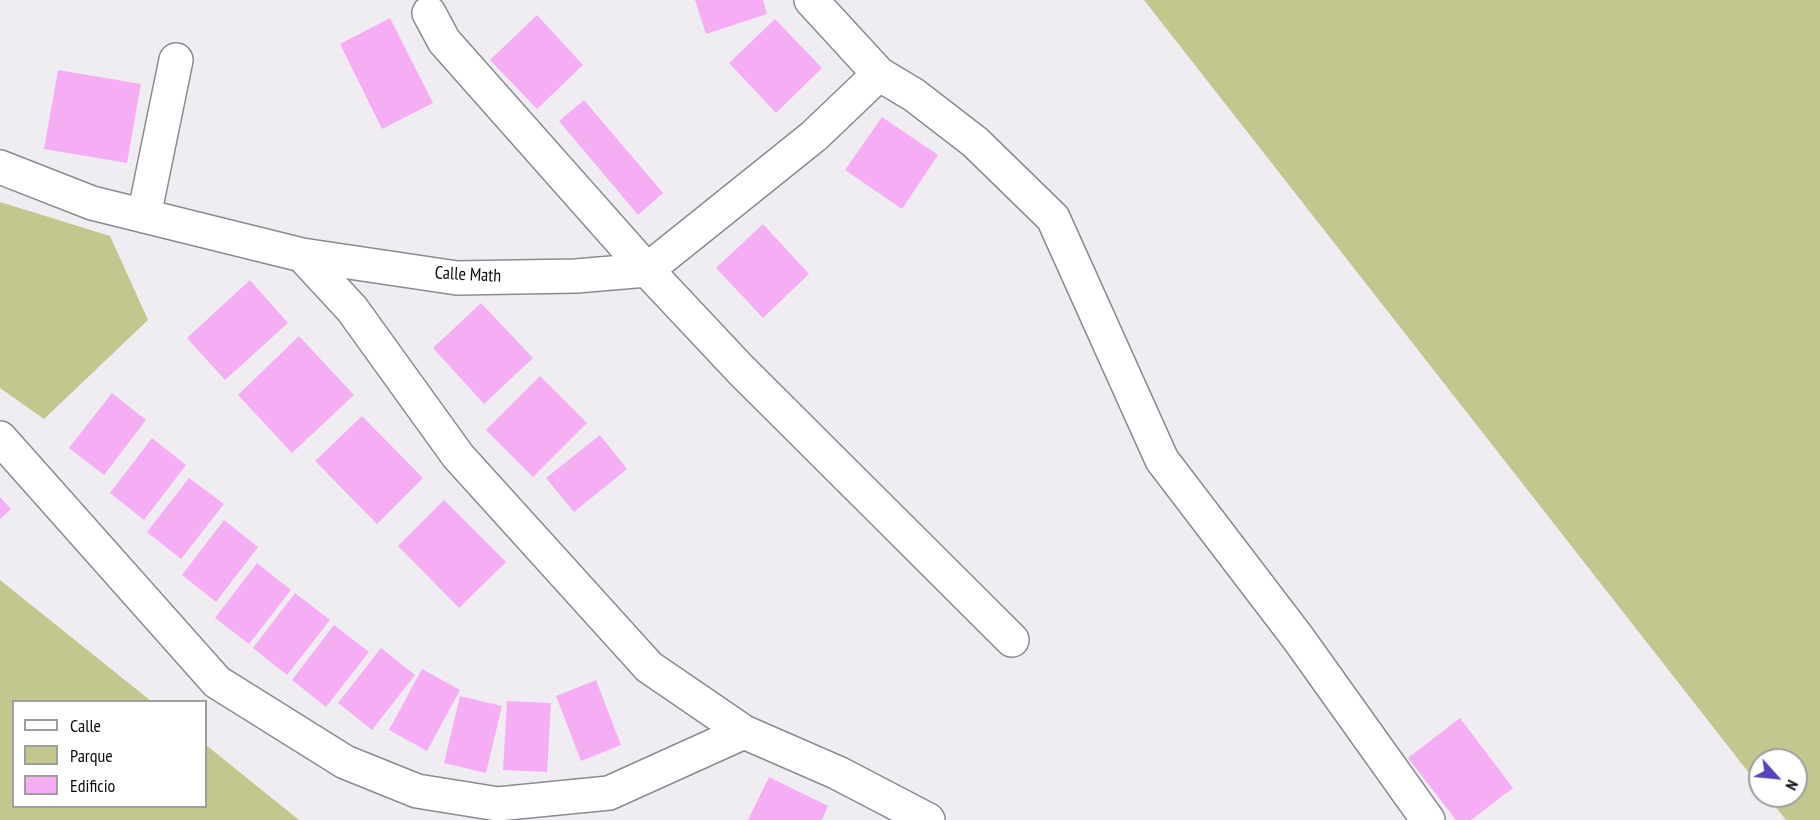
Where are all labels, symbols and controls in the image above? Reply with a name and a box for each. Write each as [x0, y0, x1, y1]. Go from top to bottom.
street label: Calle Math [434, 262, 502, 288]
legend [12, 700, 207, 808]
text: Calle [70, 714, 101, 737]
text: Parque [70, 744, 113, 767]
north arrow [1748, 748, 1808, 808]
text: Edificio [70, 774, 115, 797]
text: N [1781, 777, 1803, 794]

